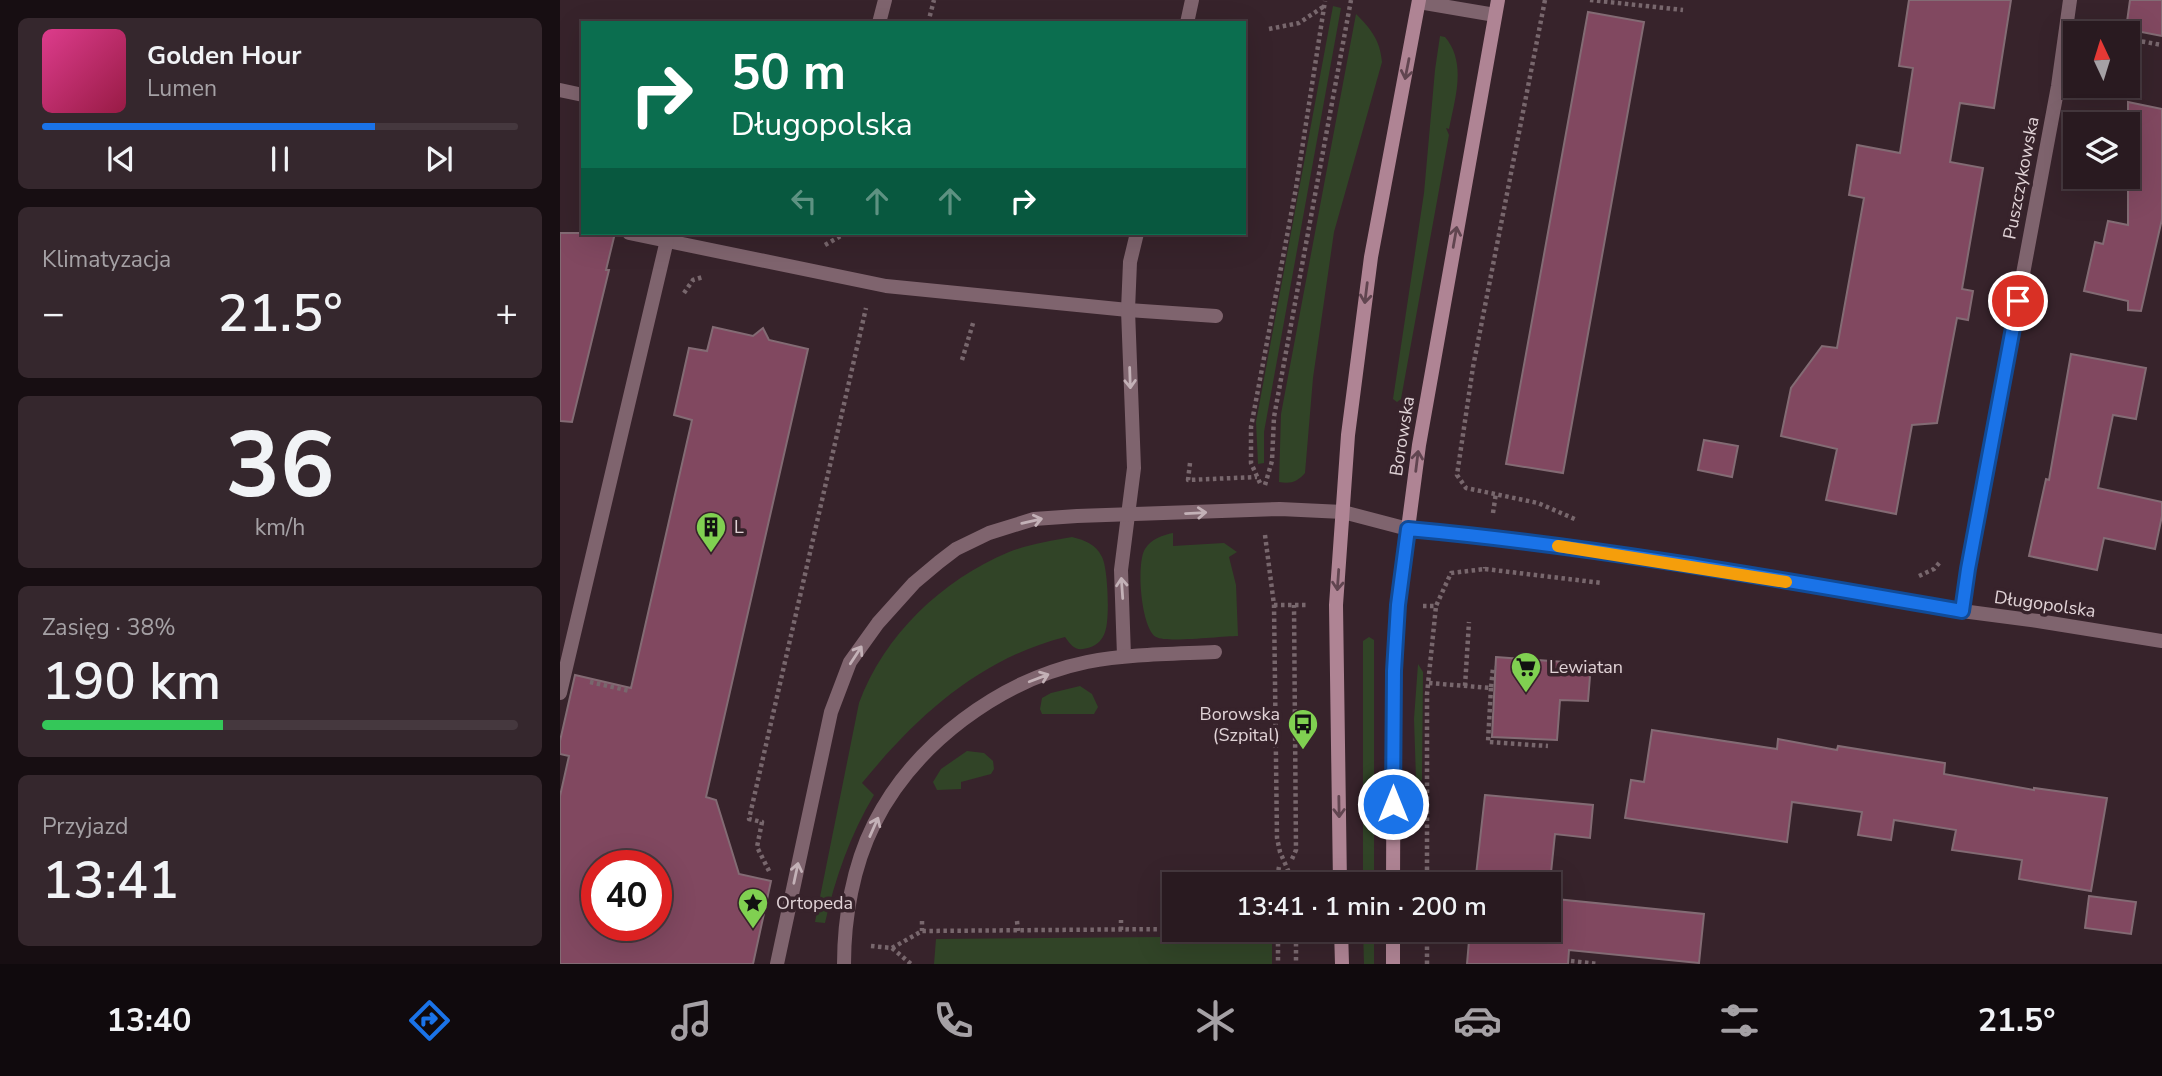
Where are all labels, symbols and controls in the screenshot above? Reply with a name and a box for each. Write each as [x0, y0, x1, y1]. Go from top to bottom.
north arrow [2063, 21, 2140, 98]
map controls [2063, 21, 2140, 189]
text: Golden Hour [147, 38, 302, 73]
text: 50 m [731, 39, 846, 106]
icon: right [616, 49, 707, 140]
one-way arrow [1399, 57, 1413, 80]
text: Lumen [147, 73, 217, 104]
text: Długopolska [731, 103, 913, 146]
button: layers [2063, 112, 2140, 189]
street label: Puszczykowska [1997, 115, 2045, 241]
icon: previous [102, 140, 140, 178]
icon: pause [261, 140, 299, 178]
icon: next [420, 140, 458, 178]
icon: left [785, 182, 823, 220]
icon: ahead [858, 182, 896, 220]
icon: ahead [931, 182, 969, 220]
icon: right [1004, 182, 1042, 220]
one-way arrow [1449, 226, 1462, 249]
text: Klimatyzacja [42, 244, 171, 275]
pin [1988, 271, 2048, 331]
text: 21.5° [217, 278, 343, 349]
one-way arrow [1360, 281, 1373, 304]
icon: arrive [1999, 282, 2037, 320]
text: − [42, 288, 65, 339]
text: + [495, 288, 518, 339]
one-way arrow [1124, 366, 1137, 389]
street label: Borowska [1384, 394, 1420, 478]
text: 36 [225, 404, 335, 528]
one-way arrow [1410, 450, 1423, 473]
one-way arrow [1184, 506, 1206, 519]
building icon: L [694, 510, 728, 554]
text: km/h [255, 512, 305, 543]
one-way arrow [1020, 514, 1042, 527]
place label: L [734, 515, 744, 539]
one-way arrow [1331, 568, 1344, 591]
one-way arrow [1115, 578, 1128, 600]
street label: Długopolska [1993, 585, 2097, 623]
text: Zasięg · 38% [42, 612, 176, 643]
text: 190 km [42, 646, 221, 717]
one-way arrow [849, 646, 863, 665]
supermarket icon: Lewiatan [1509, 650, 1543, 694]
place label: Lewiatan [1549, 655, 1623, 679]
one-way arrow [1027, 670, 1049, 683]
place label: Borowska (Szpital) [1200, 702, 1280, 747]
bus stop icon: Borowska (Szpital) [1286, 707, 1320, 751]
position arrow [1356, 767, 1430, 841]
one-way arrow [1332, 796, 1345, 819]
text: Przyjazd [42, 811, 128, 842]
one-way arrow [868, 816, 881, 838]
text: 13:41 [42, 845, 179, 916]
speed limit sign: 40 [581, 850, 672, 941]
one-way arrow [790, 862, 804, 885]
place icon: Ortopeda [736, 886, 770, 930]
text: 13:41 · 1 min · 200 m [1236, 889, 1487, 924]
place label: Ortopeda [776, 891, 853, 915]
icon: directions [405, 996, 454, 1045]
icon: music [667, 996, 716, 1045]
icon: phone [929, 996, 978, 1045]
icon: climate [1191, 996, 1240, 1045]
icon: car [1453, 996, 1502, 1045]
icon: filters [1715, 996, 1764, 1045]
text: 13:40 [107, 999, 191, 1042]
text: 21.5° [1978, 999, 2055, 1042]

